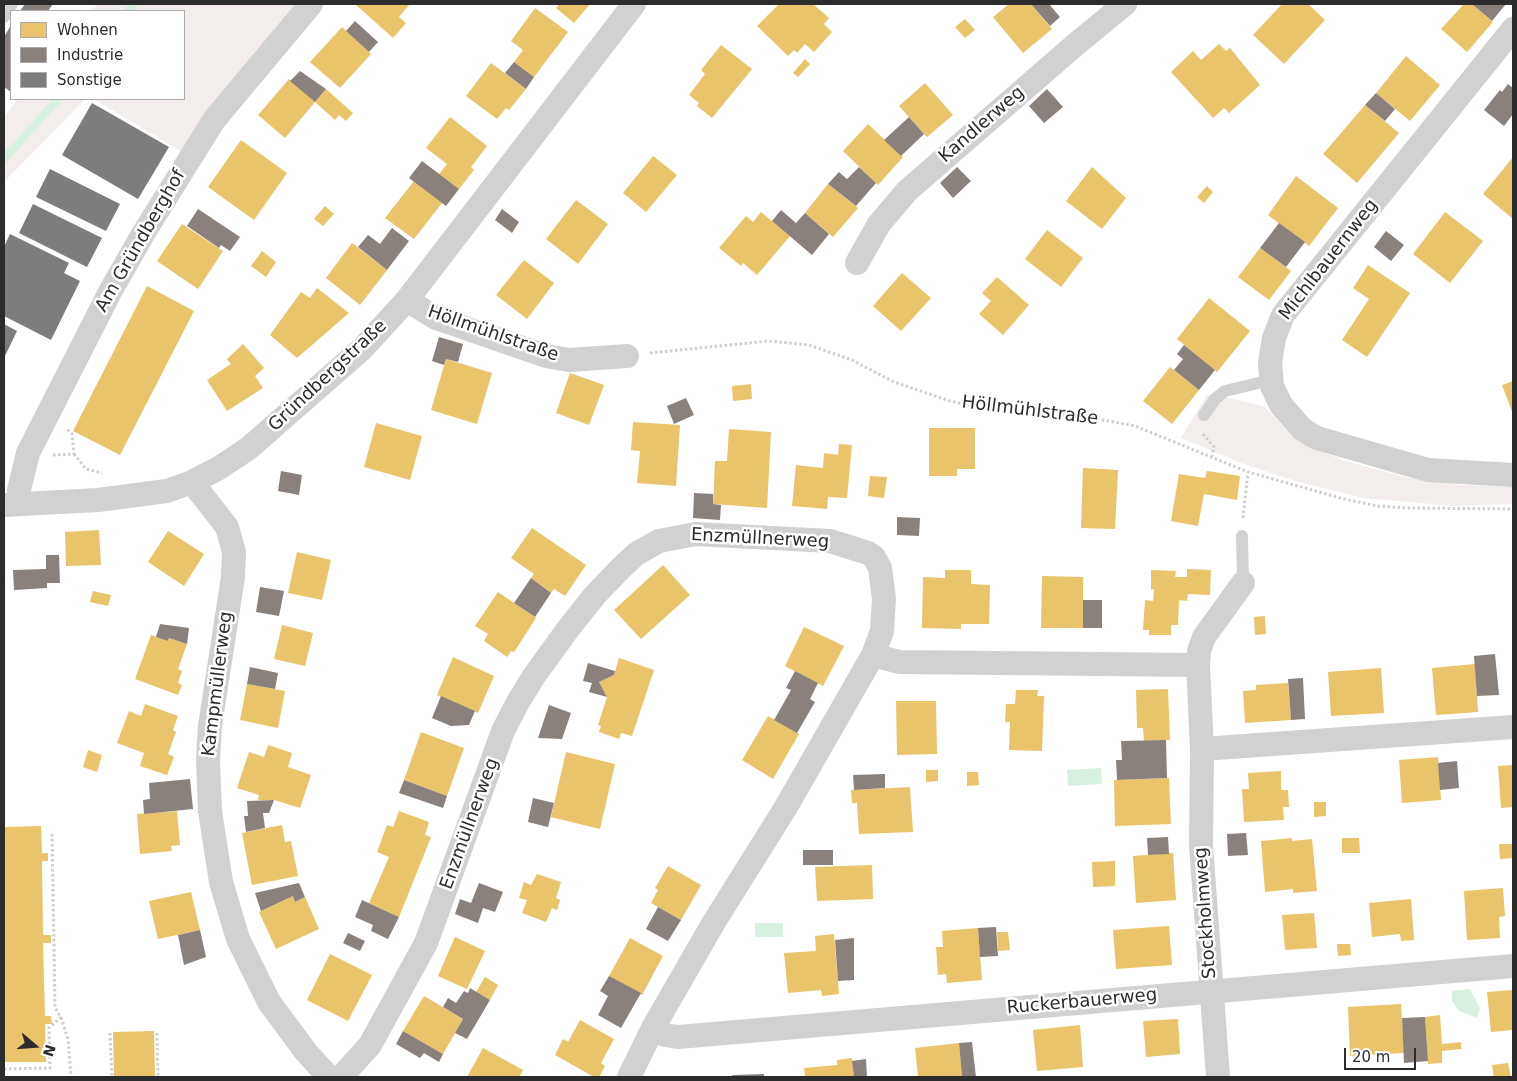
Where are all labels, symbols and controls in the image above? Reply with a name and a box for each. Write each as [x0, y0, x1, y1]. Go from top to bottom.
legend [10, 10, 185, 100]
text: Wohnen [57, 21, 118, 39]
text: Industrie [57, 46, 123, 64]
text: Sonstige [57, 71, 122, 89]
street label: Kandlerweg [935, 82, 1029, 168]
street label: Am Gründberghof [91, 166, 191, 316]
street label: Michlbauernweg [1275, 195, 1383, 325]
street label: Höllmühlstraße [425, 301, 561, 367]
street label: Gründbergstraße [264, 316, 392, 436]
street label: Höllmühlstraße [961, 392, 1099, 430]
street label: Enzmüllnerweg [690, 525, 830, 553]
street label: Kampmüllerweg [198, 610, 238, 758]
street label: Enzmüllnerweg [436, 755, 504, 893]
street label: Stockholmweg [1191, 846, 1221, 980]
street label: Ruckerbauerweg [1006, 985, 1158, 1019]
north arrow [10, 1021, 60, 1071]
scale bar [1347, 1038, 1420, 1070]
text: N [40, 1043, 59, 1059]
text: 20 m [1352, 1048, 1390, 1066]

